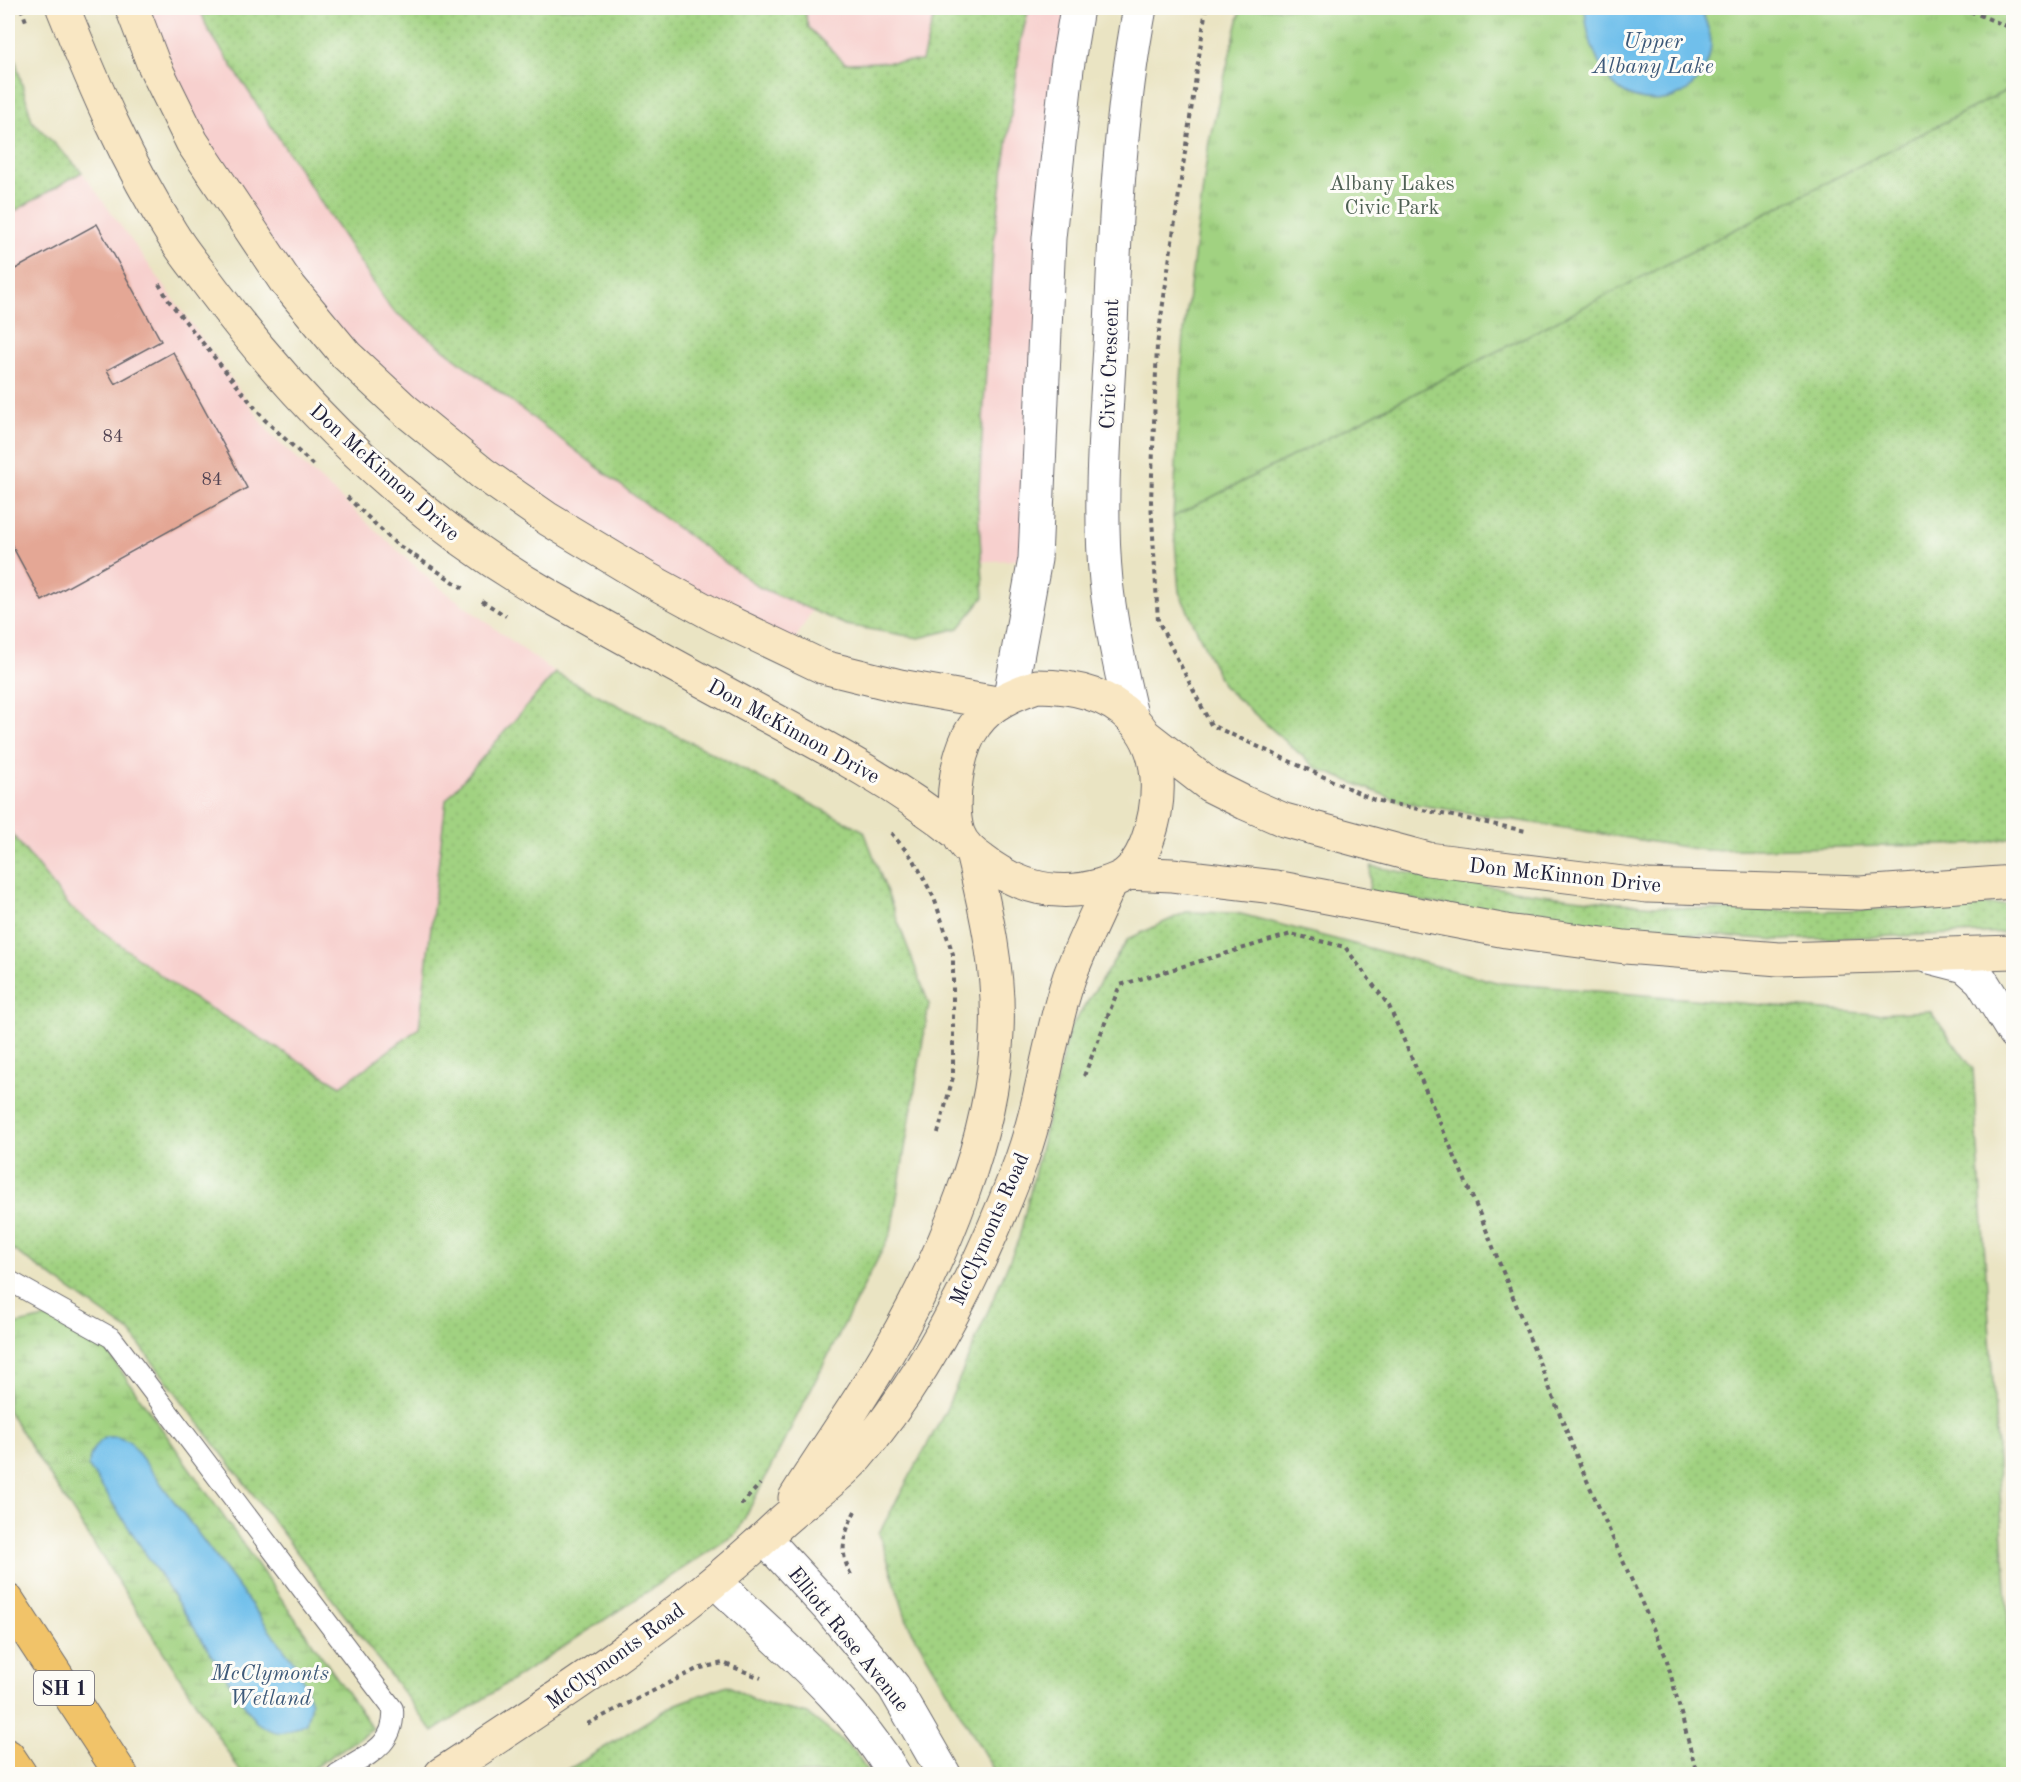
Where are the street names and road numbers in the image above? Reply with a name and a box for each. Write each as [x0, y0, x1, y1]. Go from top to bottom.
street label: Civic Crescent [1098, 298, 1123, 430]
street label: Don McKinnon Drive [305, 401, 463, 546]
street label: Don McKinnon Drive [704, 676, 883, 788]
street label: Don McKinnon Drive [1468, 856, 1662, 897]
street label: McClymonts Road [947, 1150, 1034, 1309]
street label: Elliott Rose Avenue [783, 1564, 912, 1716]
street label: McClymonts Road [543, 1600, 689, 1714]
road number: SH 1 [34, 1671, 94, 1705]

